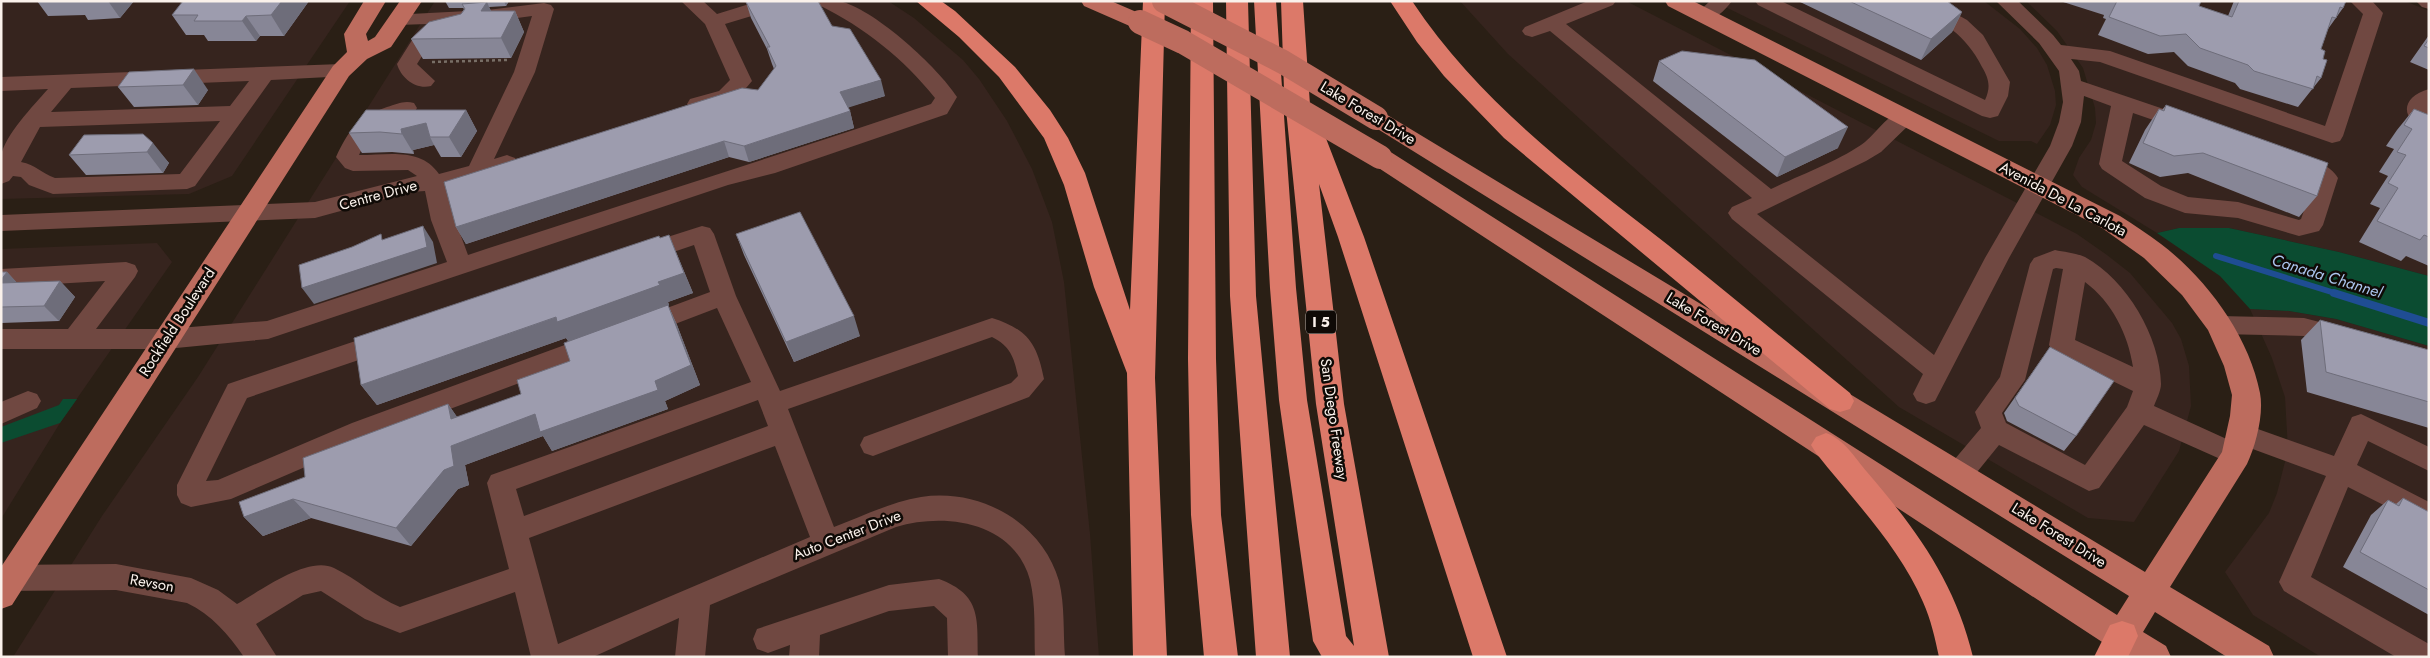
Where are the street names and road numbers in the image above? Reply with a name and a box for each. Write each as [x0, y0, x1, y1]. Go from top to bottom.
street label: Lake Forest Drive [1316, 76, 1420, 150]
street label: Avenida De La Carlota [1995, 156, 2131, 242]
street label: Centre Drive [337, 174, 420, 216]
street label: Rockfield Boulevard [134, 263, 220, 381]
street label: Lake Forest Drive [1662, 287, 1766, 361]
road number: I 5 [1306, 311, 1336, 334]
street label: San Diego Freeway [1315, 357, 1353, 481]
street label: Lake Forest Drive [2007, 497, 2111, 573]
street label: Auto Center Drive [790, 504, 904, 566]
street label: Revson [128, 568, 176, 598]

